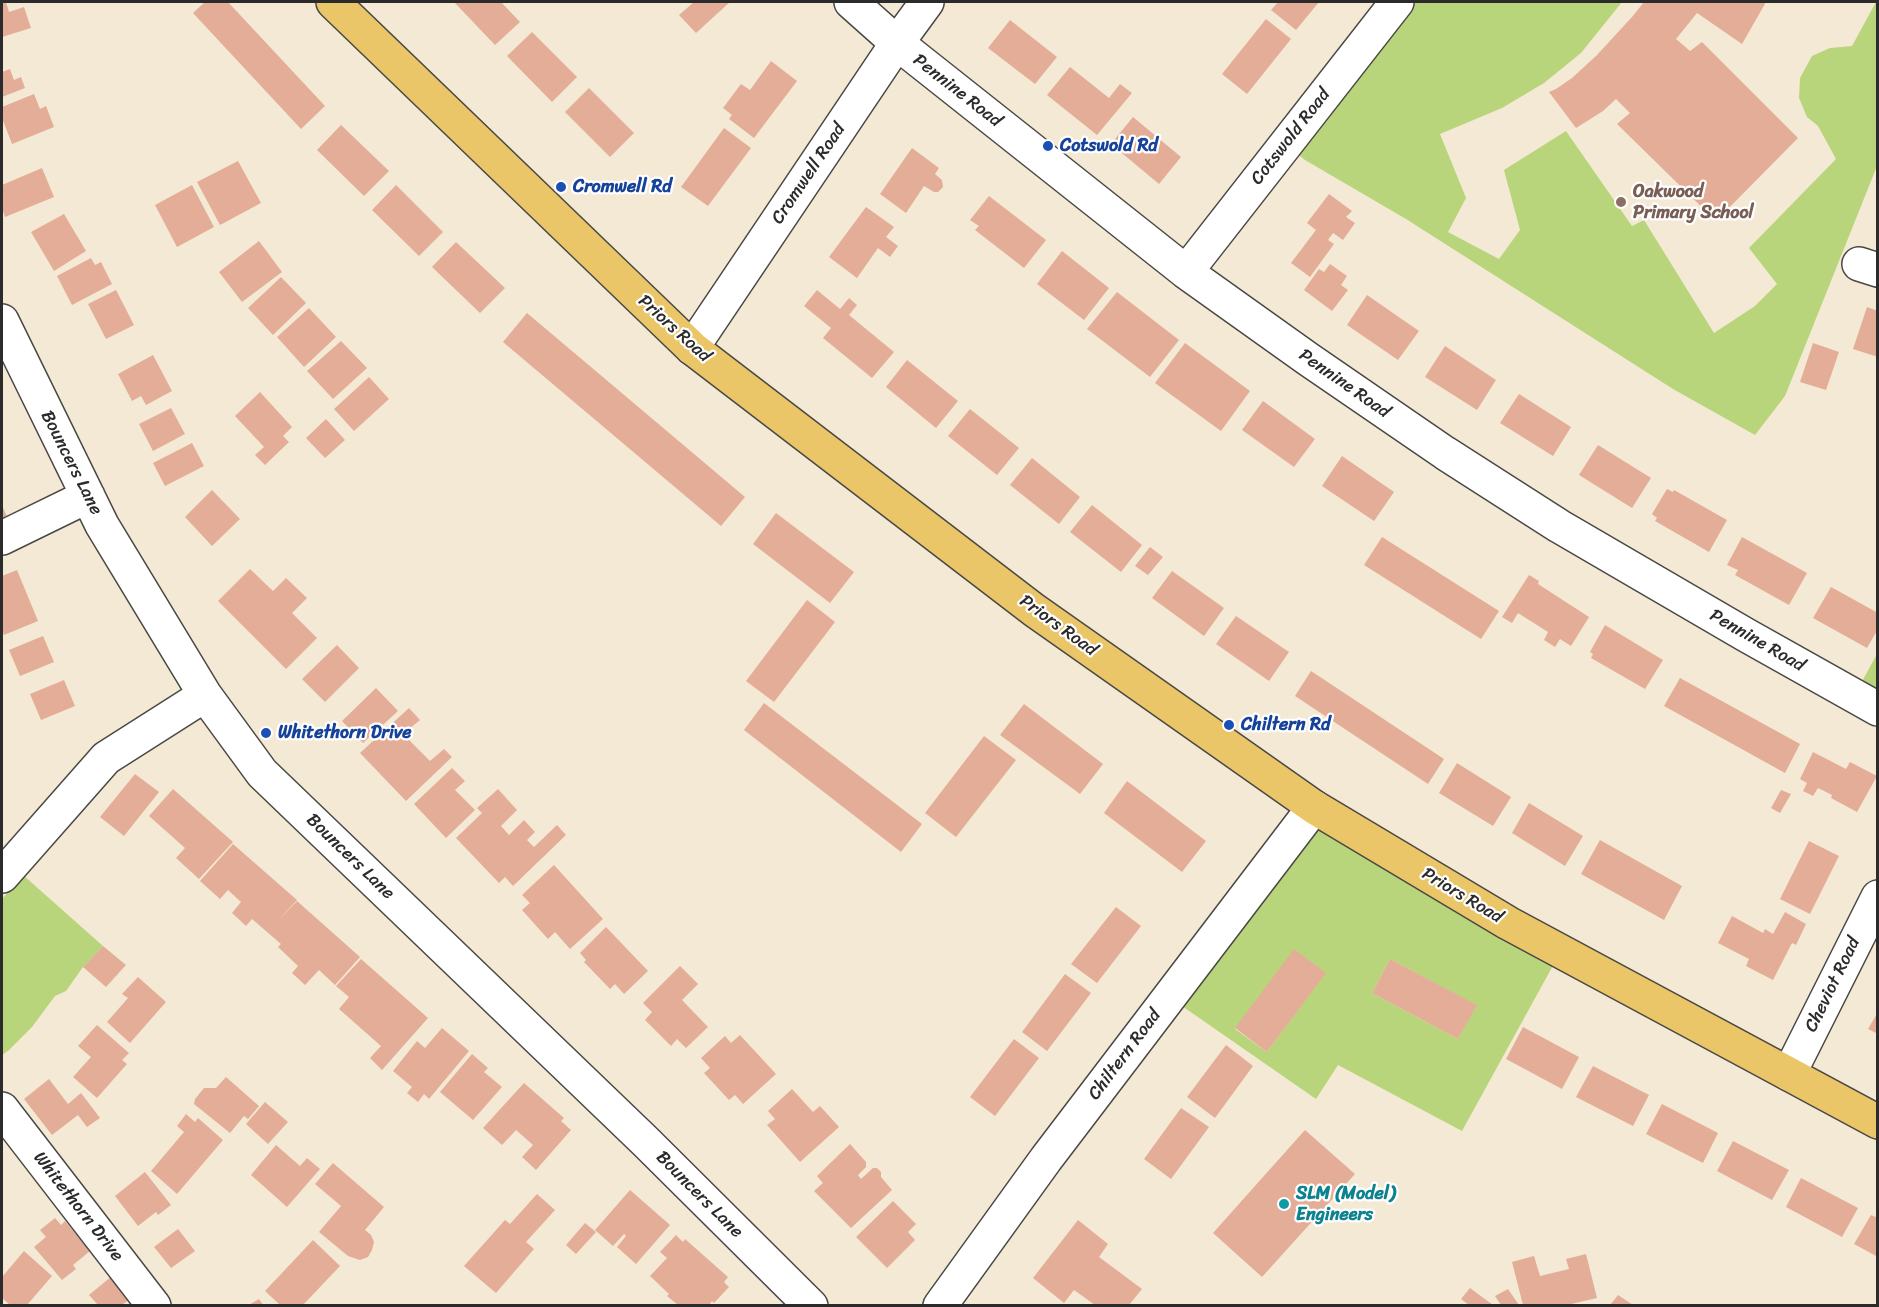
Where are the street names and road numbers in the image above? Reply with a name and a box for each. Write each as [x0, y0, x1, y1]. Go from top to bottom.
street label: Pennine Road [908, 50, 1006, 132]
street label: Cotswold Road [1247, 85, 1335, 189]
street label: Cromwell Road [767, 120, 851, 228]
street label: Priors Road [633, 291, 715, 367]
street label: Pennine Road [1294, 345, 1394, 423]
street label: Bouncers Lane [35, 407, 107, 519]
street label: Priors Road [1015, 591, 1101, 661]
street label: Pennine Road [1706, 605, 1808, 677]
street label: Bouncers Lane [301, 810, 399, 904]
street label: Priors Road [1418, 863, 1506, 929]
street label: Cheviot Road [1801, 934, 1865, 1036]
street label: Chiltern Road [1084, 1006, 1166, 1104]
street label: Bouncers Lane [651, 1147, 747, 1243]
street label: Whitethorn Drive [28, 1148, 128, 1266]

